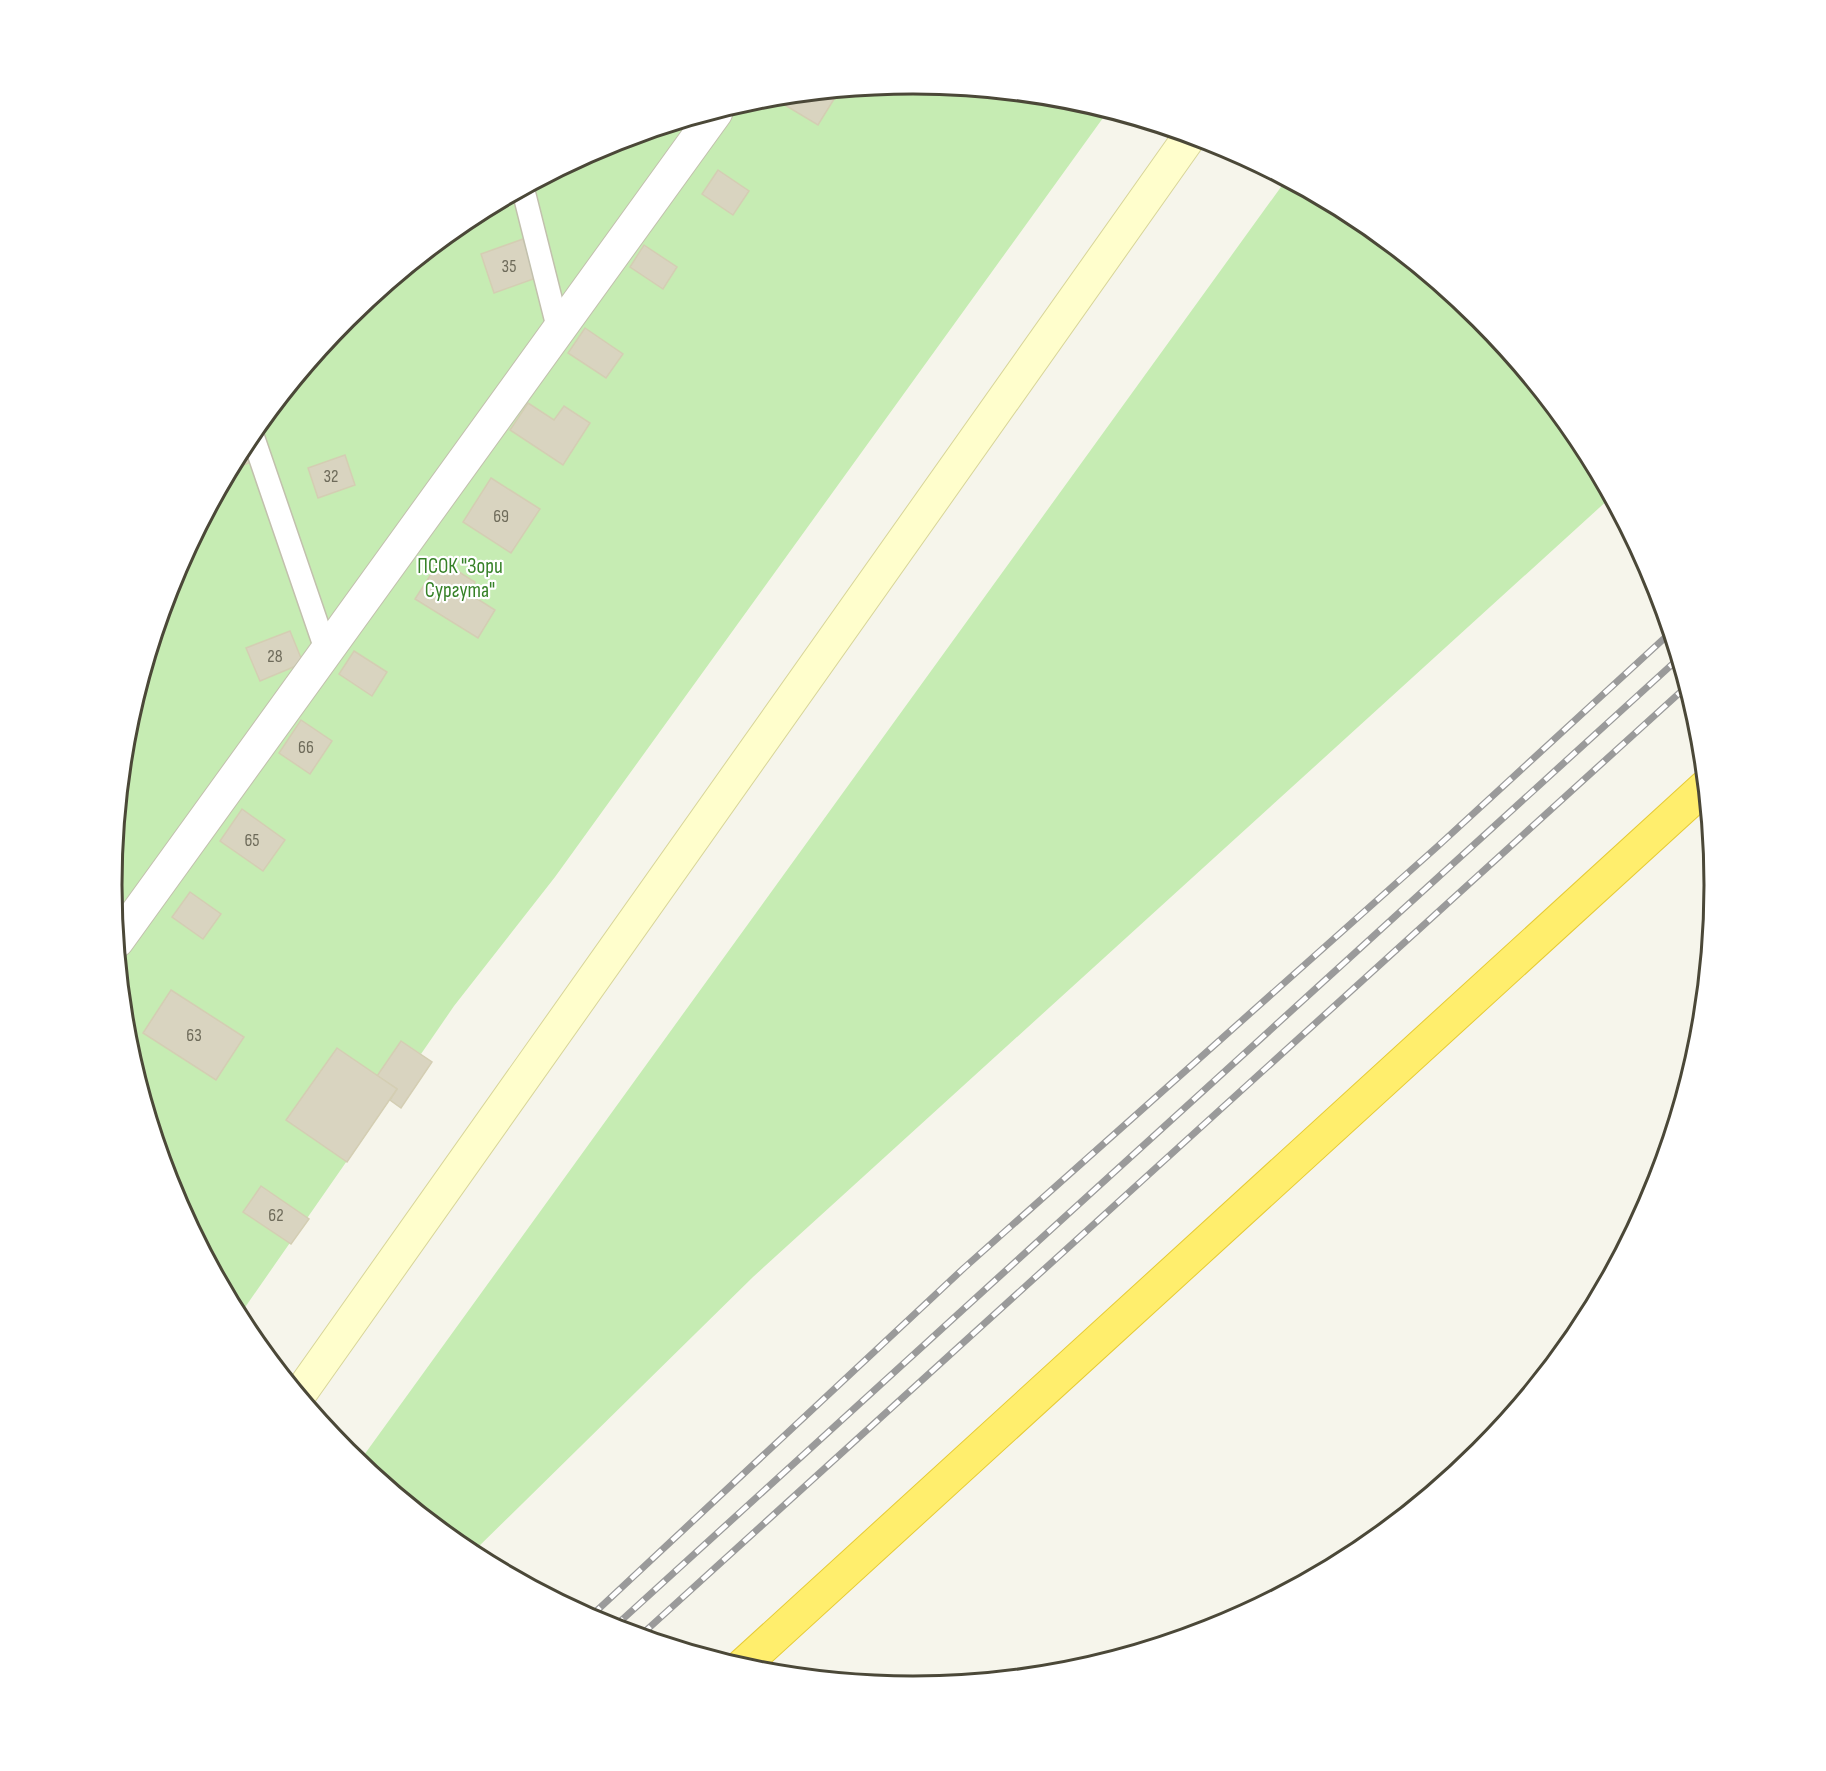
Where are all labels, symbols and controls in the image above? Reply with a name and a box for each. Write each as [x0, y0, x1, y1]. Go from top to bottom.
house number: 35 [502, 256, 516, 277]
house number: 32 [324, 466, 338, 487]
house number: 69 [493, 506, 509, 527]
park label: ПСОК "Зори Сургута" [417, 554, 503, 603]
house number: 28 [267, 646, 283, 667]
house number: 66 [298, 737, 314, 758]
house number: 65 [244, 830, 260, 851]
house number: 63 [186, 1025, 202, 1046]
house number: 62 [268, 1205, 284, 1226]

